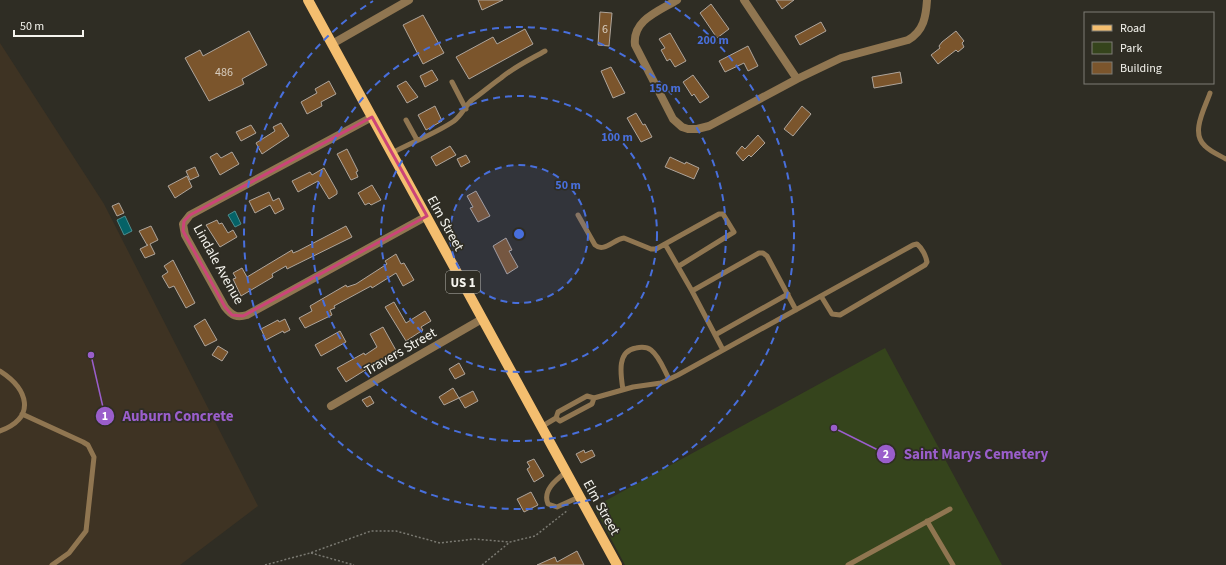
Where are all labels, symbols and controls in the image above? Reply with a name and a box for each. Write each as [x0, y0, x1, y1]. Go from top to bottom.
scale bar [14, 12, 83, 38]
legend [1084, 12, 1214, 84]
text: 50 m [20, 18, 44, 35]
text: Road [1120, 20, 1146, 37]
house number: 6 [602, 21, 608, 38]
text: 200 m [697, 32, 729, 49]
text: Park [1120, 40, 1142, 57]
text: Building [1120, 60, 1162, 77]
house number: 486 [215, 64, 233, 81]
text: 150 m [649, 80, 681, 97]
text: 100 m [601, 129, 633, 146]
text: 50 m [555, 177, 581, 194]
street label: Elm Street [422, 192, 469, 255]
street label: Lindale Avenue [188, 221, 249, 308]
centre of rings [512, 227, 526, 241]
road number: US 1 [446, 271, 480, 293]
street label: Travers Street [361, 323, 441, 381]
callout: Auburn Concrete [95, 402, 242, 429]
text: Auburn Concrete [121, 406, 234, 427]
text: 1 [102, 408, 108, 425]
callout: Saint Marys Cemetery [876, 441, 1057, 468]
text: Saint Marys Cemetery [904, 444, 1049, 465]
text: 2 [883, 446, 889, 463]
street label: Elm Street [578, 476, 625, 539]

